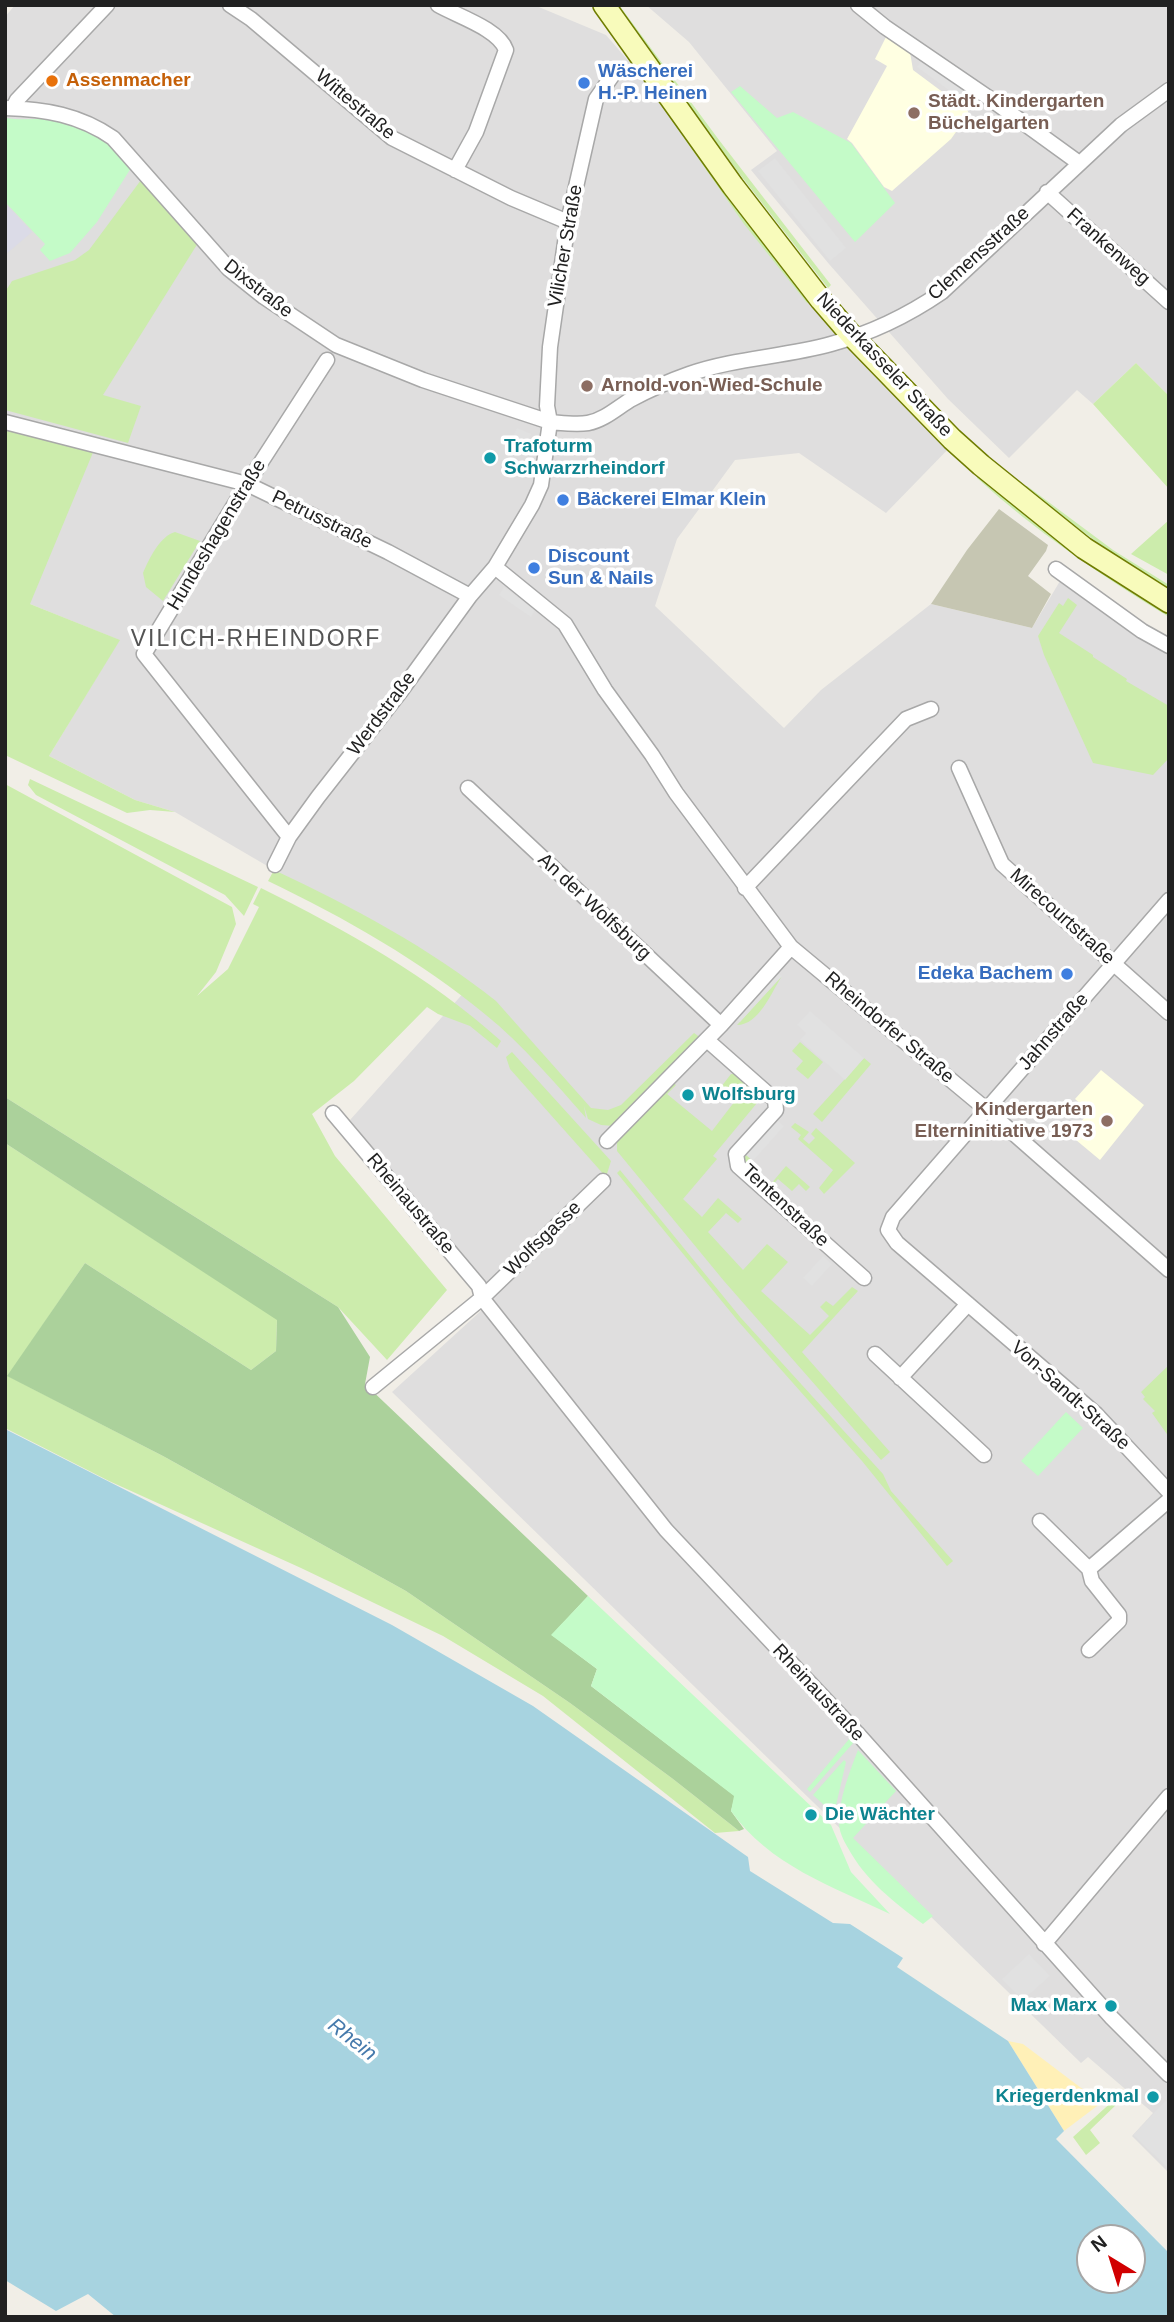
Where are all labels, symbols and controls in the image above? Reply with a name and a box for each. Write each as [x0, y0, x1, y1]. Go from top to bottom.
place label: Wäscherei H.-P. Heinen [598, 61, 707, 105]
street label: Wittestraße [310, 65, 400, 145]
place label: Assenmacher [66, 70, 191, 92]
marker: Assenmacher [44, 73, 60, 89]
marker: Wäscherei H.-P. Heinen [576, 75, 592, 91]
place label: Städt. Kindergarten Büchelgarten [928, 91, 1104, 135]
marker: Städt. Kindergarten Büchelgarten [906, 105, 922, 121]
street label: Vilicher Straße [544, 183, 588, 309]
street label: Clemensstraße [924, 202, 1034, 306]
street label: Frankenweg [1062, 204, 1154, 290]
street label: Dixstraße [219, 255, 297, 323]
street label: Niederkasseler Straße [811, 288, 957, 442]
place label: Arnold-von-Wied-Schule [601, 375, 822, 397]
marker: Arnold-von-Wied-Schule [579, 378, 595, 394]
place label: Trafoturm Schwarzrheindorf [504, 436, 664, 480]
marker: Trafoturm Schwarzrheindorf [482, 450, 498, 466]
street label: Hundeshagenstraße [163, 455, 271, 615]
street label: Petrusstraße [268, 486, 376, 554]
place label: Bäckerei Elmar Klein [577, 489, 766, 511]
marker: Bäckerei Elmar Klein [555, 492, 571, 508]
place label: Discount Sun & Nails [548, 546, 654, 590]
marker: Discount Sun & Nails [526, 560, 542, 576]
district label: VILICH-RHEINDORF [133, 626, 379, 654]
street label: Werdstraße [343, 668, 421, 760]
street label: An der Wolfsburg [533, 849, 655, 965]
street label: Mirecourtstraße [1005, 864, 1119, 970]
place label: Edeka Bachem [918, 963, 1053, 985]
marker: Edeka Bachem [1059, 966, 1075, 982]
street label: Rheindorfer Straße [820, 967, 958, 1089]
street label: Jahnstraße [1014, 989, 1094, 1075]
place label: Wolfsburg [702, 1084, 796, 1106]
marker: Wolfsburg [680, 1087, 696, 1103]
place label: Kindergarten Elterninitiative 1973 [915, 1099, 1093, 1143]
marker: Kindergarten Elterninitiative 1973 [1099, 1113, 1115, 1129]
street label: Rheinaustraße [361, 1149, 459, 1259]
street label: Tentenstraße [737, 1160, 833, 1252]
street label: Wolfsgasse [500, 1197, 586, 1281]
street label: Von-Sandt-Straße [1006, 1337, 1134, 1455]
street label: Rheinaustraße [767, 1640, 869, 1746]
place label: Die Wächter [825, 1804, 935, 1826]
marker: Die Wächter [803, 1807, 819, 1823]
place label: Max Marx [1010, 1995, 1097, 2017]
marker: Max Marx [1103, 1998, 1119, 2014]
water label: Rhein [323, 2013, 381, 2067]
place label: Kriegerdenkmal [995, 2086, 1139, 2108]
marker: Kriegerdenkmal [1145, 2089, 1161, 2105]
north arrow [1076, 2224, 1146, 2294]
text: N [1087, 2231, 1111, 2256]

